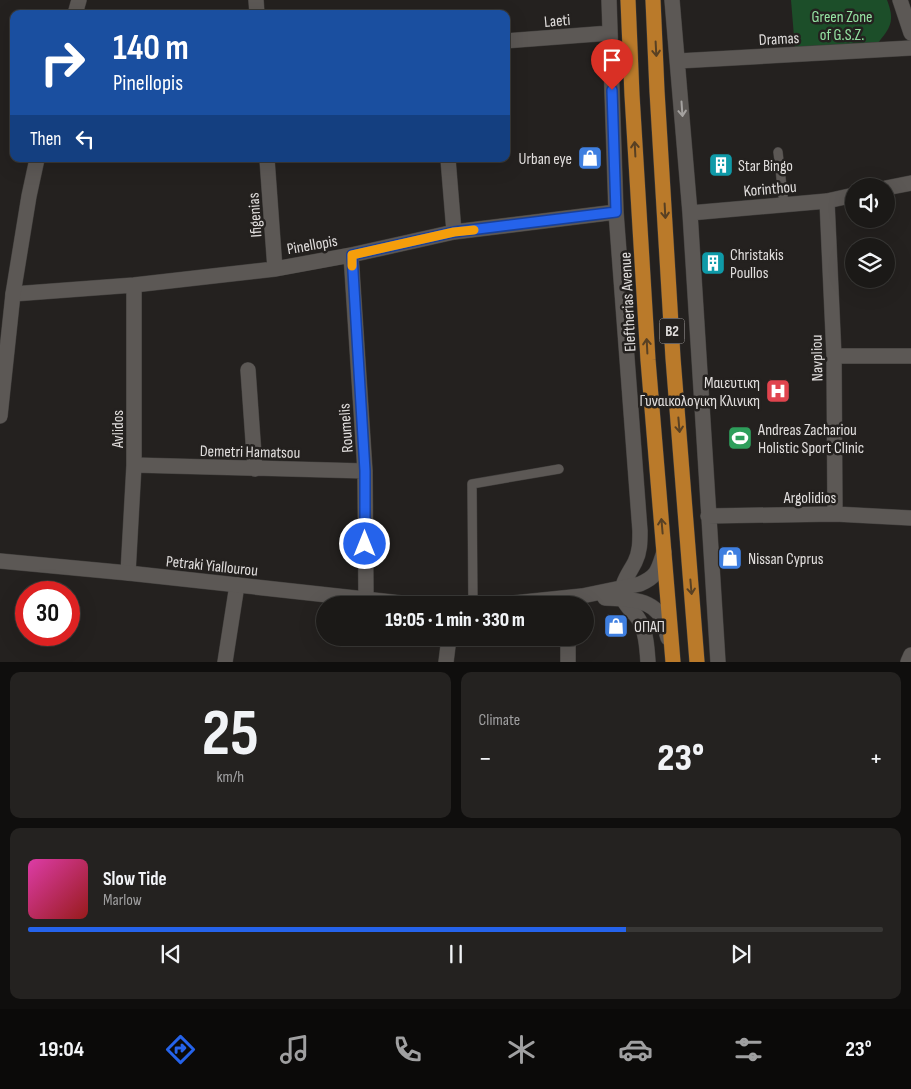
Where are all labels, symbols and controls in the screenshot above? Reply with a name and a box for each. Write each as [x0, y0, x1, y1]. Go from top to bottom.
park label: Green Zone of G.S.Z. [812, 8, 872, 45]
street label: Laeti [543, 11, 571, 32]
text: 140 m [113, 27, 189, 70]
street label: Dramas [758, 29, 800, 50]
icon: right [30, 30, 95, 95]
pin [591, 39, 633, 90]
one-way arrow [651, 40, 660, 56]
icon: arrive [598, 46, 626, 74]
text: Pinellopis [113, 70, 183, 97]
one-way arrow [677, 101, 686, 117]
icon: left [71, 125, 99, 153]
text: Then [30, 128, 61, 151]
one-way arrow [630, 141, 639, 157]
shop icon: Urban eye [577, 145, 603, 171]
place label: Urban eye [519, 150, 572, 169]
building icon: Star Bingo [708, 152, 734, 178]
place label: Star Bingo [738, 157, 793, 176]
street label: Korinthou [743, 178, 797, 201]
map controls [845, 178, 895, 288]
button: sound [845, 178, 895, 228]
street label: Ifigenias [244, 192, 267, 238]
one-way arrow [660, 203, 669, 219]
street label: Pinellopis [286, 232, 339, 259]
button: layers [845, 238, 895, 288]
place label: Christakis Poullos [730, 246, 784, 283]
building icon: Christakis Poullos [700, 250, 726, 276]
street label: Eleftherias Avenue [616, 252, 641, 352]
road number: B2 [660, 318, 684, 344]
street label: Navpliou [808, 334, 827, 381]
one-way arrow [642, 339, 651, 355]
place label: Μαιευτικη Γυναικολογικη Κλινικη [639, 374, 760, 411]
hospital icon: Μαιευτικη Γυναικολογικη Κλινικη [765, 378, 791, 404]
street label: Roumelis [335, 402, 358, 453]
street label: Avlidos [109, 410, 128, 449]
one-way arrow [674, 417, 683, 433]
place label: Andreas Zachariou Holistic Sport Clinic [757, 421, 864, 458]
sports icon: Andreas Zachariou Holistic Sport Clinic [727, 425, 753, 451]
street label: Demetri Hamatsou [200, 442, 300, 463]
street label: Argolidios [783, 489, 837, 508]
position arrow [338, 517, 390, 569]
one-way arrow [657, 518, 667, 534]
shop icon: Nissan Cyprus [717, 545, 743, 571]
place label: Nissan Cyprus [748, 550, 824, 569]
street label: Petraki Yiallourou [165, 552, 259, 581]
one-way arrow [687, 579, 696, 595]
speed limit sign: 30 [15, 581, 80, 646]
text: 19:05 · 1 min · 330 m [385, 609, 525, 632]
shop icon: ΟΠΑΠ [603, 613, 629, 639]
place label: ΟΠΑΠ [634, 618, 665, 637]
text: 25 [202, 696, 259, 774]
text: Climate [479, 711, 520, 730]
text: 23° [657, 736, 704, 781]
text: − [479, 742, 492, 775]
text: + [869, 742, 883, 775]
text: km/h [216, 768, 244, 787]
text: Slow Tide [103, 868, 167, 891]
text: Marlow [103, 891, 142, 910]
icon: previous [157, 940, 185, 968]
icon: pause [442, 940, 470, 968]
icon: next [727, 940, 755, 968]
icon: directions [163, 1032, 198, 1067]
icon: music [277, 1032, 312, 1067]
icon: phone [390, 1032, 425, 1067]
icon: climate [504, 1032, 539, 1067]
icon: car [618, 1032, 653, 1067]
icon: filters [731, 1032, 766, 1067]
text: 19:04 [39, 1036, 84, 1063]
text: 23° [845, 1036, 872, 1063]

